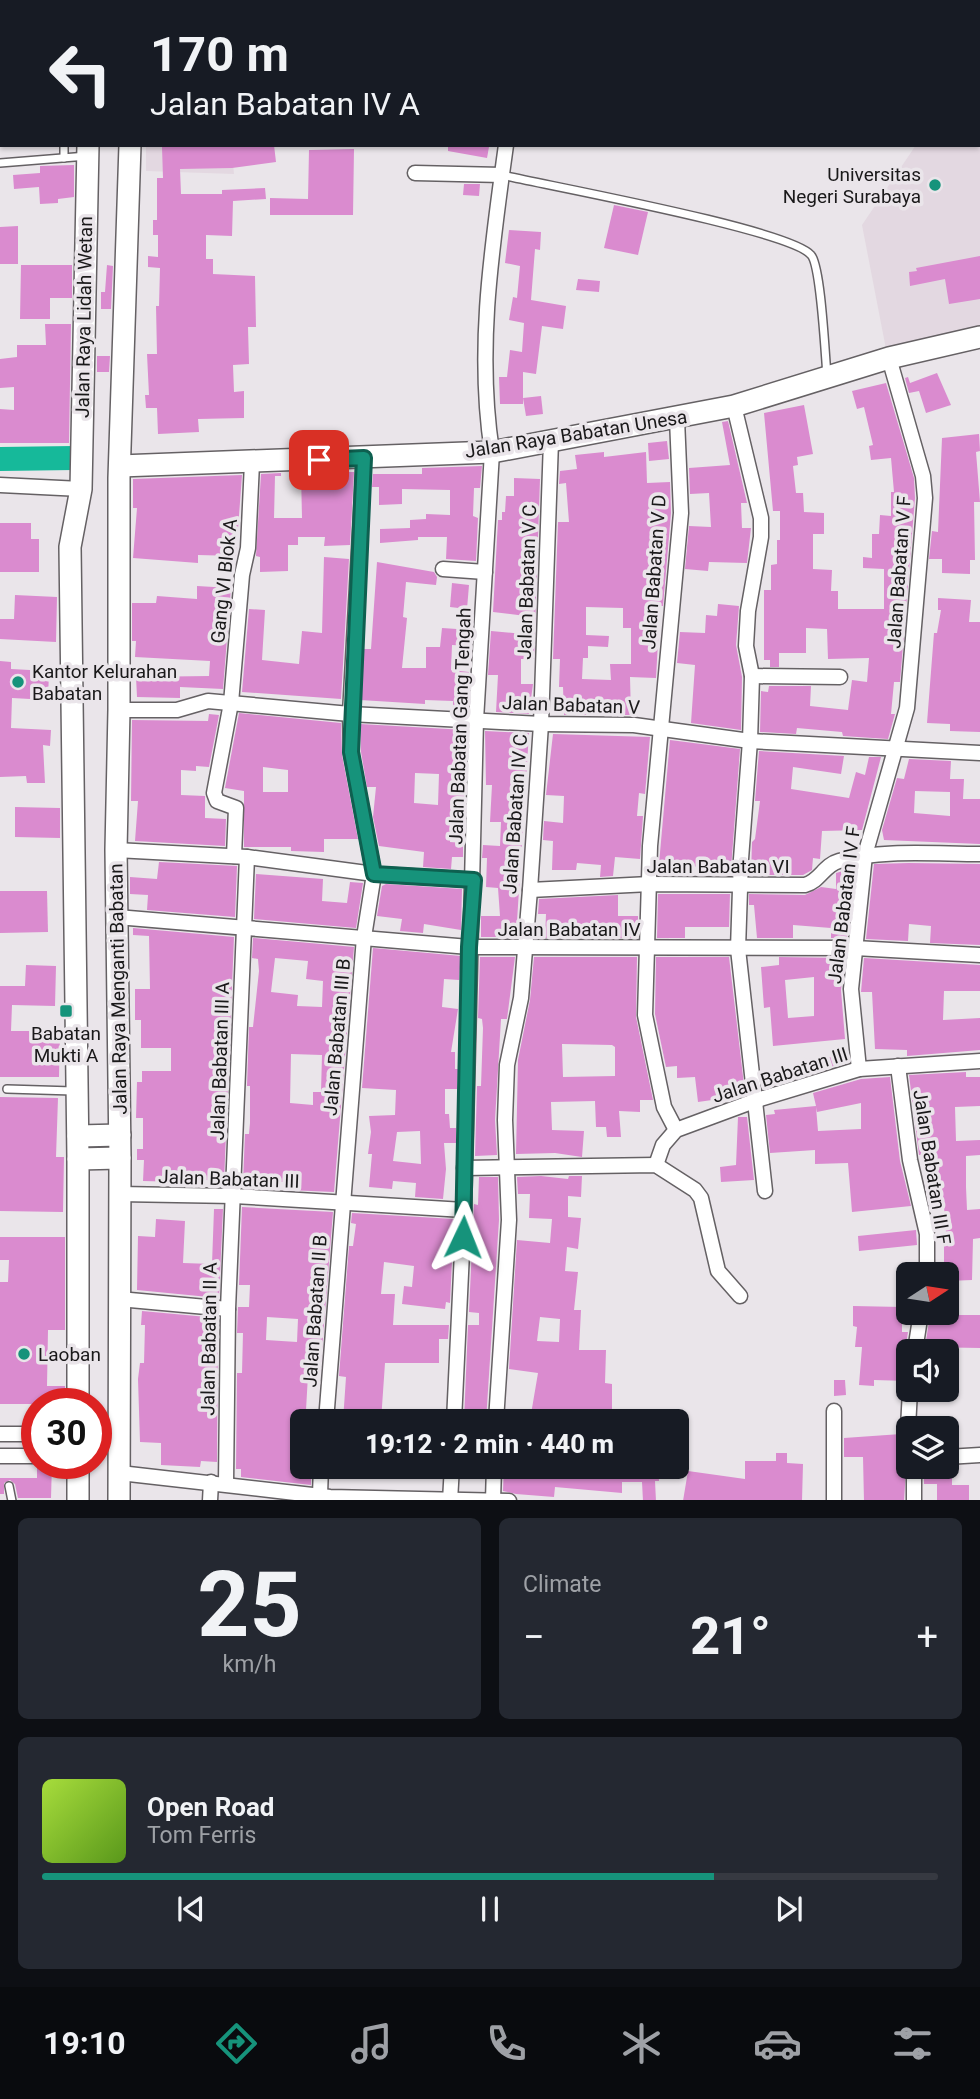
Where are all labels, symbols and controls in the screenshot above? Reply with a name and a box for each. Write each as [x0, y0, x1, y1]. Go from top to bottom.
text: 170 m [150, 26, 289, 83]
icon: left [35, 28, 126, 119]
text: Jalan Babatan IV A [150, 85, 420, 123]
place label: Universitas Negeri Surabaya [783, 163, 921, 208]
marker: Universitas Negeri Surabaya [927, 177, 943, 193]
street label: Jalan Raya Lidah Wetan [71, 216, 97, 418]
street label: Jalan Raya Babatan Unesa [463, 405, 689, 463]
pin [289, 430, 349, 490]
icon: arrive [300, 441, 338, 479]
street label: Jalan Babatan V D [637, 494, 671, 650]
street label: Jalan Babatan V F [882, 495, 916, 649]
street label: Jalan Babatan V C [513, 504, 541, 660]
street label: Gang VI Blok A [206, 517, 242, 644]
street label: Jalan Babatan Gang Tengah [444, 607, 476, 845]
place label: Kantor Kelurahan Babatan [32, 660, 177, 705]
marker: Kantor Kelurahan Babatan [10, 674, 26, 690]
street label: Jalan Babatan V [502, 691, 640, 719]
street label: Jalan Babatan IV C [498, 733, 532, 895]
street label: Jalan Babatan IV F [823, 825, 865, 985]
street label: Jalan Babatan VI [646, 855, 790, 878]
street label: Jalan Raya Menganti Babatan [104, 863, 132, 1115]
street label: Jalan Babatan IV [497, 918, 641, 941]
street label: Jalan Babatan III B [319, 957, 355, 1117]
street label: Jalan Babatan III A [206, 981, 234, 1141]
marker: Babatan Mukti A [58, 1003, 74, 1019]
place label: Babatan Mukti A [31, 1022, 101, 1067]
street label: Jalan Babatan III [709, 1042, 851, 1108]
street label: Jalan Babatan III F [908, 1088, 956, 1246]
street label: Jalan Babatan III [158, 1165, 300, 1193]
position arrow [426, 1200, 500, 1274]
street label: Jalan Babatan II B [298, 1234, 332, 1388]
street label: Jalan Babatan II A [196, 1262, 222, 1416]
north arrow [896, 1262, 959, 1325]
map controls [896, 1262, 959, 1479]
button: sound [896, 1339, 959, 1402]
place label: Laoban [38, 1343, 101, 1366]
marker: Laoban [16, 1346, 32, 1362]
speed limit sign: 30 [21, 1388, 112, 1479]
button: layers [896, 1416, 959, 1479]
text: 19:12 · 2 min · 440 m [365, 1429, 614, 1459]
text: 25 [197, 1552, 302, 1658]
text: Climate [523, 1571, 602, 1598]
text: 21° [690, 1606, 771, 1667]
text: − [523, 1615, 545, 1659]
text: + [916, 1615, 938, 1659]
text: km/h [223, 1651, 277, 1678]
text: Open Road [147, 1792, 275, 1822]
text: Tom Ferris [147, 1822, 256, 1849]
icon: previous [172, 1890, 210, 1928]
icon: pause [471, 1890, 509, 1928]
icon: next [770, 1890, 808, 1928]
icon: directions [212, 2019, 261, 2068]
icon: music [347, 2019, 396, 2068]
icon: phone [482, 2019, 531, 2068]
icon: climate [617, 2019, 666, 2068]
icon: car [753, 2019, 802, 2068]
icon: filters [888, 2019, 937, 2068]
text: 19:10 [43, 2024, 126, 2062]

